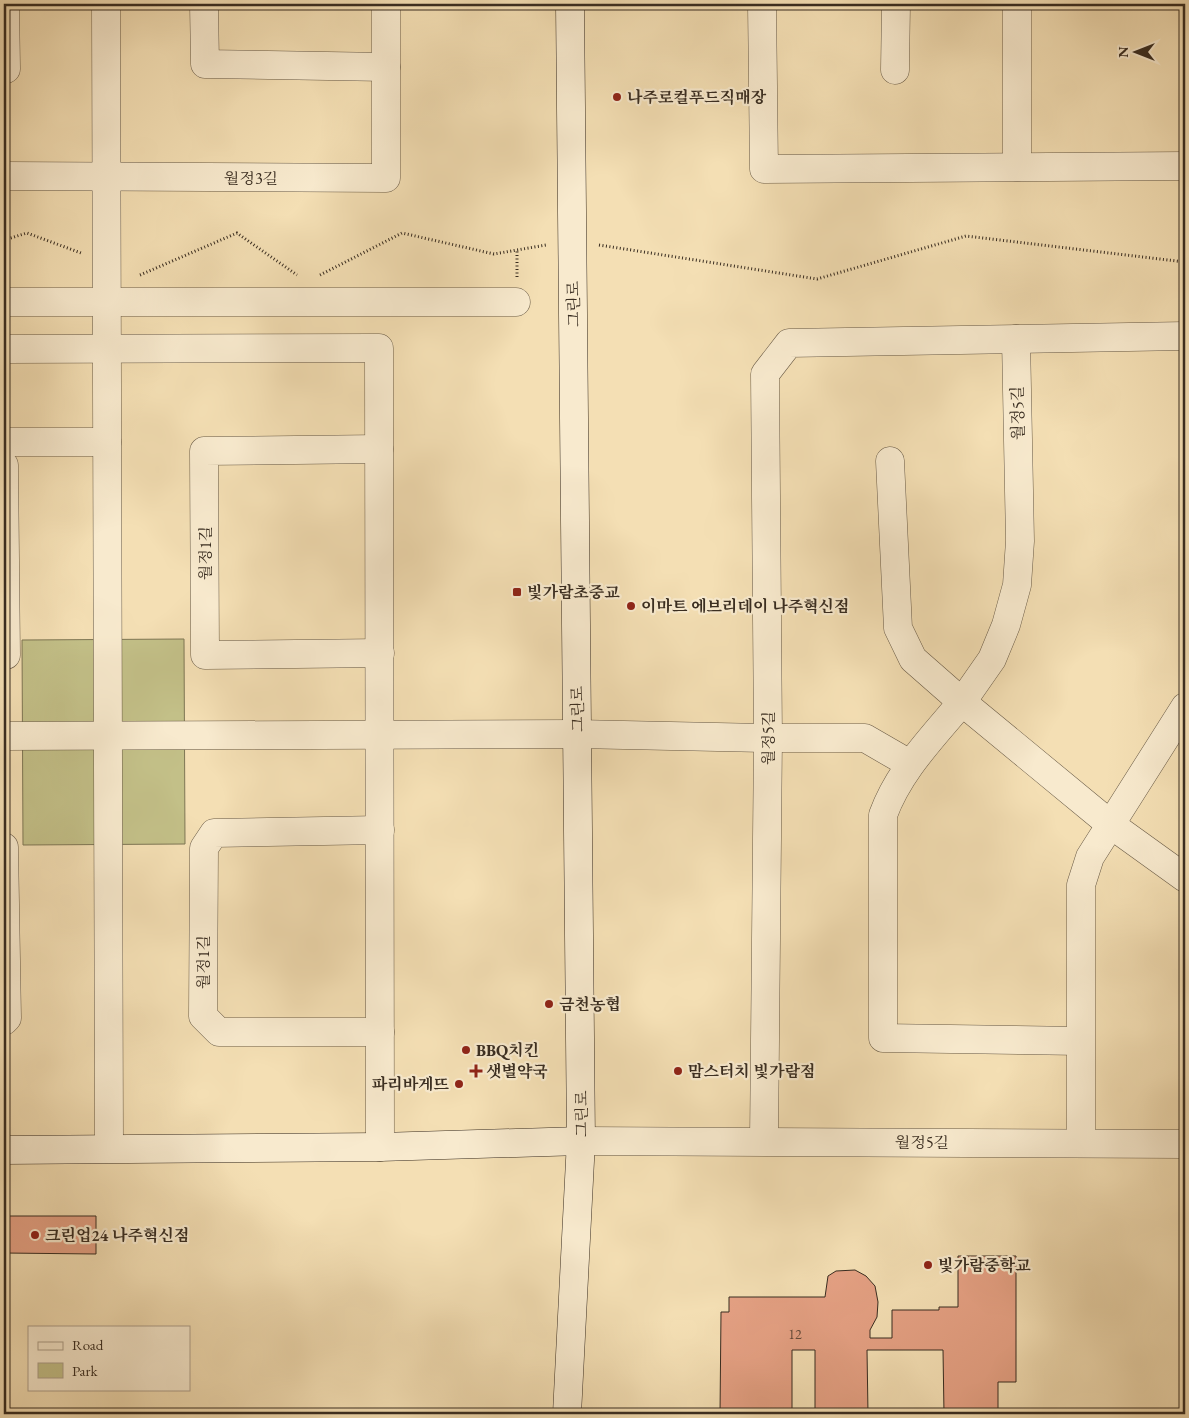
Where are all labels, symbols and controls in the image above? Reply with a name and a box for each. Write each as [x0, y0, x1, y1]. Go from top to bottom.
north arrow [1112, 28, 1162, 78]
text: N [1114, 46, 1132, 58]
place label: 나주로컬푸드직매장 [627, 87, 767, 108]
marker: 나주로컬푸드직매장 [611, 91, 623, 103]
street label: 월정3길 [224, 168, 278, 189]
street label: 그린로 [563, 280, 584, 327]
street label: 월정5길 [1007, 386, 1028, 440]
street label: 월정1길 [195, 526, 216, 580]
place label: 빛가람초중교 [527, 582, 620, 603]
marker: 빛가람초중교 [511, 586, 523, 598]
place label: 이마트 에브리데이 나주혁신점 [641, 596, 850, 617]
marker: 이마트 에브리데이 나주혁신점 [625, 600, 637, 612]
street label: 그린로 [567, 685, 588, 732]
street label: 월정5길 [758, 711, 779, 765]
street label: 월정1길 [193, 935, 214, 989]
place label: 금천농협 [559, 994, 621, 1015]
marker: 금천농협 [543, 998, 555, 1010]
place label: BBQ치킨 [476, 1040, 539, 1061]
marker: BBQ치킨 [460, 1044, 472, 1056]
place label: 샛별약국 [486, 1061, 548, 1082]
place label: 맘스터치 빛가람점 [688, 1061, 815, 1082]
marker: 샛별약국 [470, 1065, 482, 1077]
marker: 맘스터치 빛가람점 [672, 1065, 684, 1077]
place label: 파리바게뜨 [372, 1074, 450, 1095]
marker: 파리바게뜨 [453, 1078, 465, 1090]
street label: 그린로 [571, 1090, 592, 1137]
street label: 월정5길 [895, 1132, 949, 1153]
place label: 크린업24 나주혁신점 [45, 1225, 189, 1246]
marker: 크린업24 나주혁신점 [29, 1229, 41, 1241]
place label: 빛가람중학교 [938, 1255, 1031, 1276]
marker: 빛가람중학교 [922, 1259, 934, 1271]
house number: 12 [788, 1325, 802, 1343]
legend [28, 1326, 190, 1390]
text: Road [72, 1335, 104, 1354]
text: Park [72, 1361, 99, 1380]

